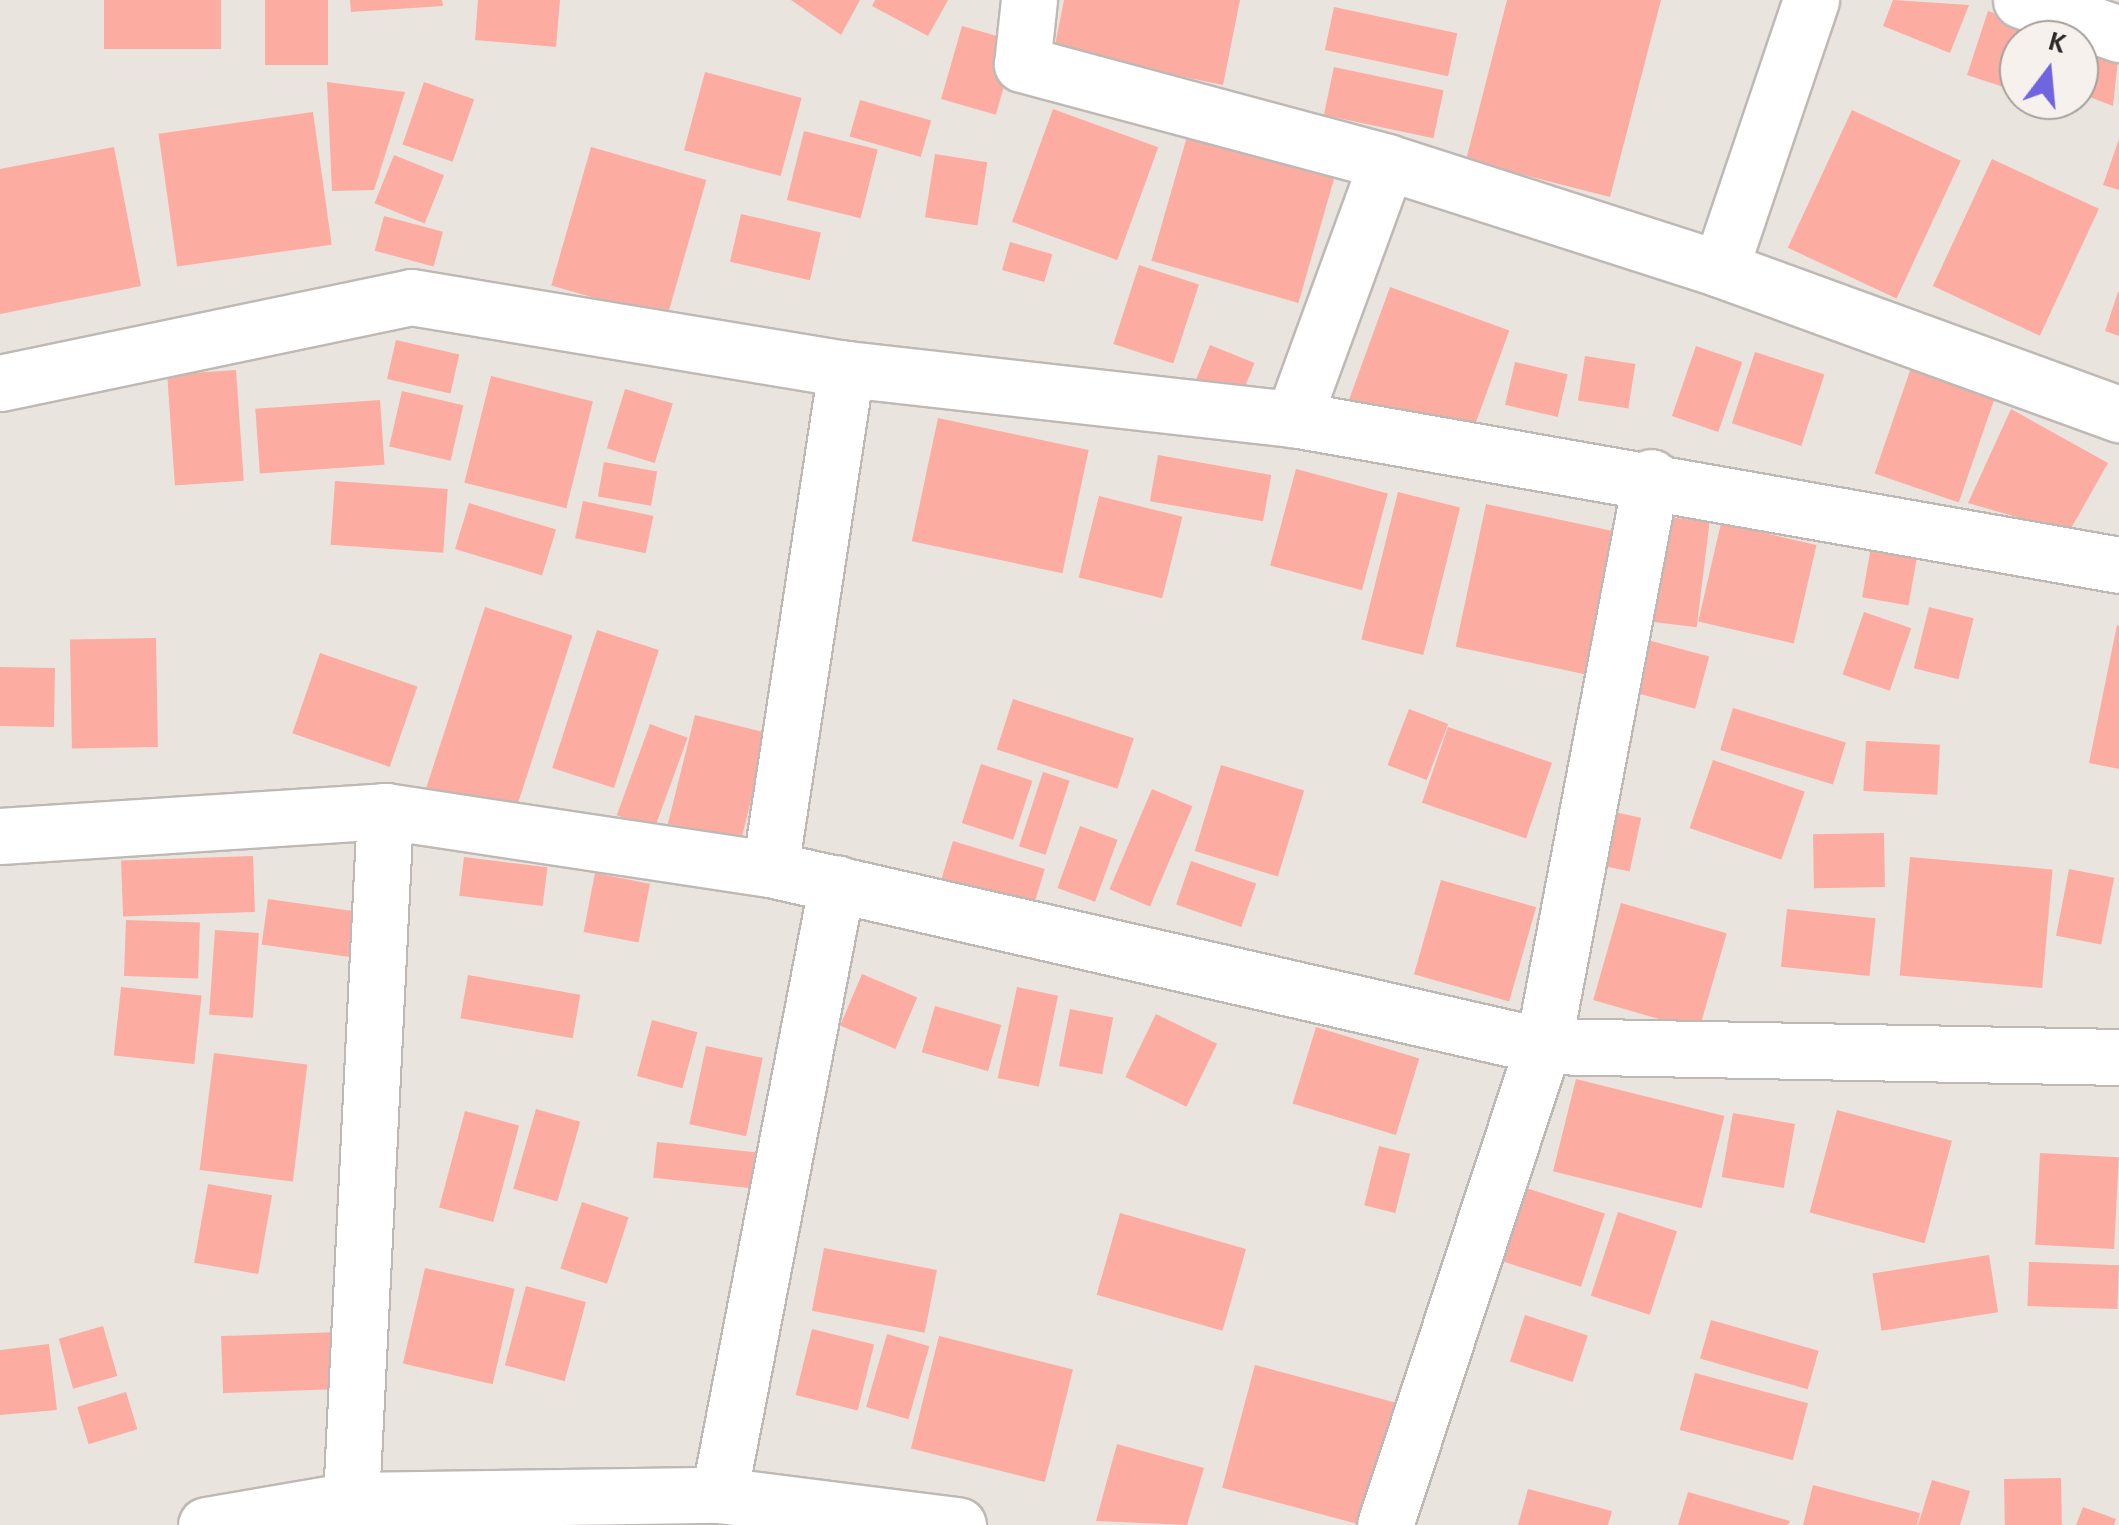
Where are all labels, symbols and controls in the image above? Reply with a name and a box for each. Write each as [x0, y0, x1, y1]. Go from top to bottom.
north arrow [1999, 20, 2099, 120]
text: K [2045, 27, 2068, 59]

